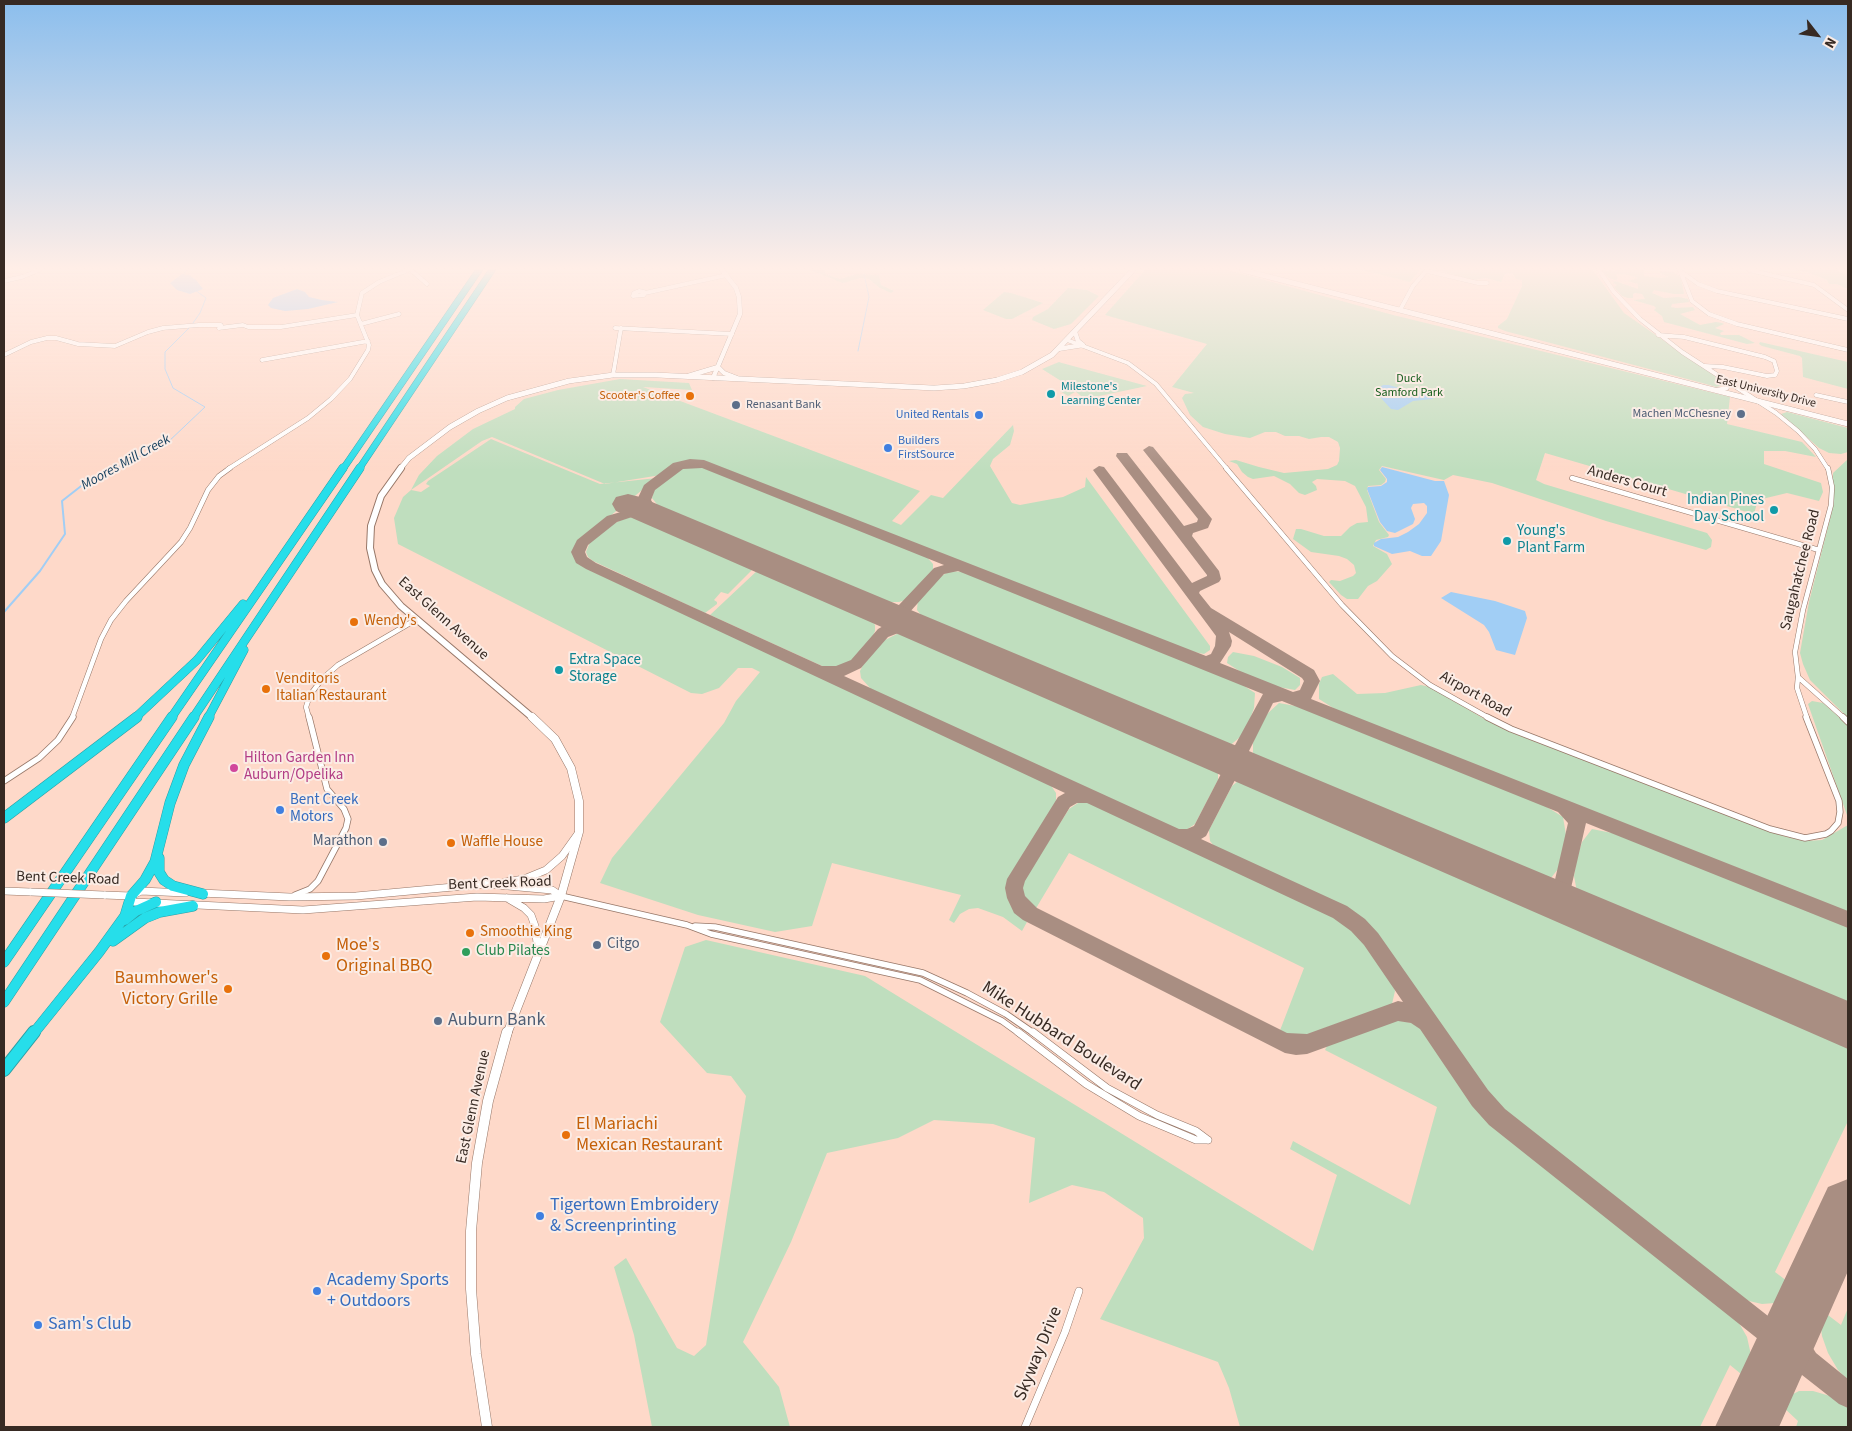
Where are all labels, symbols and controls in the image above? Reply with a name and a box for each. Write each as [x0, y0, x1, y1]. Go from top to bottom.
north arrow [1792, 10, 1842, 60]
text: N [1819, 33, 1841, 52]
park label: Duck Samford Park [1375, 372, 1443, 400]
street label: East University Drive [1715, 373, 1817, 411]
place label: Milestone's Learning Center [1061, 380, 1141, 408]
marker: Milestone's Learning Center [1045, 388, 1057, 400]
place label: Scooter's Coffee [599, 389, 680, 403]
marker: Scooter's Coffee [684, 390, 696, 402]
place label: Renasant Bank [746, 398, 821, 412]
marker: Renasant Bank [730, 399, 742, 411]
place label: Machen McChesney [1633, 407, 1731, 421]
place label: United Rentals [896, 408, 969, 422]
marker: Machen McChesney [1735, 408, 1747, 420]
marker: United Rentals [973, 409, 985, 421]
water label: Moores Mill Creek [78, 432, 174, 494]
place label: Builders FirstSource [898, 434, 954, 462]
marker: Builders FirstSource [882, 442, 894, 454]
street label: Anders Court [1585, 462, 1669, 502]
place label: Indian Pines Day School [1687, 492, 1764, 527]
marker: Indian Pines Day School [1768, 504, 1780, 516]
street label: Saugahatchee Road [1777, 508, 1825, 632]
place label: Young's Plant Farm [1517, 523, 1585, 558]
marker: Young's Plant Farm [1501, 535, 1513, 547]
street label: East Glenn Avenue [394, 574, 492, 664]
place label: Wendy's [364, 613, 416, 631]
marker: Wendy's [348, 616, 360, 628]
place label: Extra Space Storage [569, 652, 641, 687]
marker: Extra Space Storage [553, 664, 565, 676]
street label: Airport Road [1436, 668, 1514, 722]
place label: Venditoris Italian Restaurant [276, 671, 387, 706]
marker: Venditoris Italian Restaurant [260, 683, 272, 695]
place label: Hilton Garden Inn Auburn/Opelika [244, 750, 355, 785]
marker: Hilton Garden Inn Auburn/Opelika [228, 762, 240, 774]
place label: Bent Creek Motors [290, 792, 358, 827]
marker: Bent Creek Motors [274, 804, 286, 816]
place label: Marathon [313, 833, 373, 851]
place label: Waffle House [461, 834, 543, 852]
marker: Marathon [377, 836, 389, 848]
marker: Waffle House [445, 837, 457, 849]
street label: Bent Creek Road [16, 868, 120, 890]
street label: Bent Creek Road [448, 873, 552, 895]
place label: Smoothie King [480, 924, 572, 942]
marker: Smoothie King [464, 927, 476, 939]
place label: Moe's Original BBQ [336, 935, 432, 978]
place label: Citgo [607, 936, 640, 954]
marker: Citgo [591, 939, 603, 951]
place label: Club Pilates [476, 943, 550, 961]
marker: Club Pilates [460, 946, 472, 958]
marker: Moe's Original BBQ [320, 950, 332, 962]
place label: Baumhower's Victory Grille [114, 968, 218, 1011]
street label: Mike Hubbard Boulevard [977, 977, 1145, 1097]
marker: Baumhower's Victory Grille [222, 983, 234, 995]
place label: Auburn Bank [448, 1010, 545, 1032]
marker: Auburn Bank [432, 1015, 444, 1027]
street label: East Glenn Avenue [453, 1049, 495, 1165]
place label: El Mariachi Mexican Restaurant [576, 1114, 722, 1156]
marker: El Mariachi Mexican Restaurant [560, 1129, 572, 1141]
place label: Tigertown Embroidery & Screenprinting [550, 1195, 719, 1238]
marker: Tigertown Embroidery & Screenprinting [534, 1210, 546, 1222]
place label: Academy Sports + Outdoors [327, 1270, 449, 1312]
marker: Academy Sports + Outdoors [311, 1285, 323, 1297]
street label: Skyway Drive [1010, 1304, 1068, 1404]
place label: Sam's Club [48, 1314, 131, 1336]
marker: Sam's Club [32, 1319, 44, 1331]

